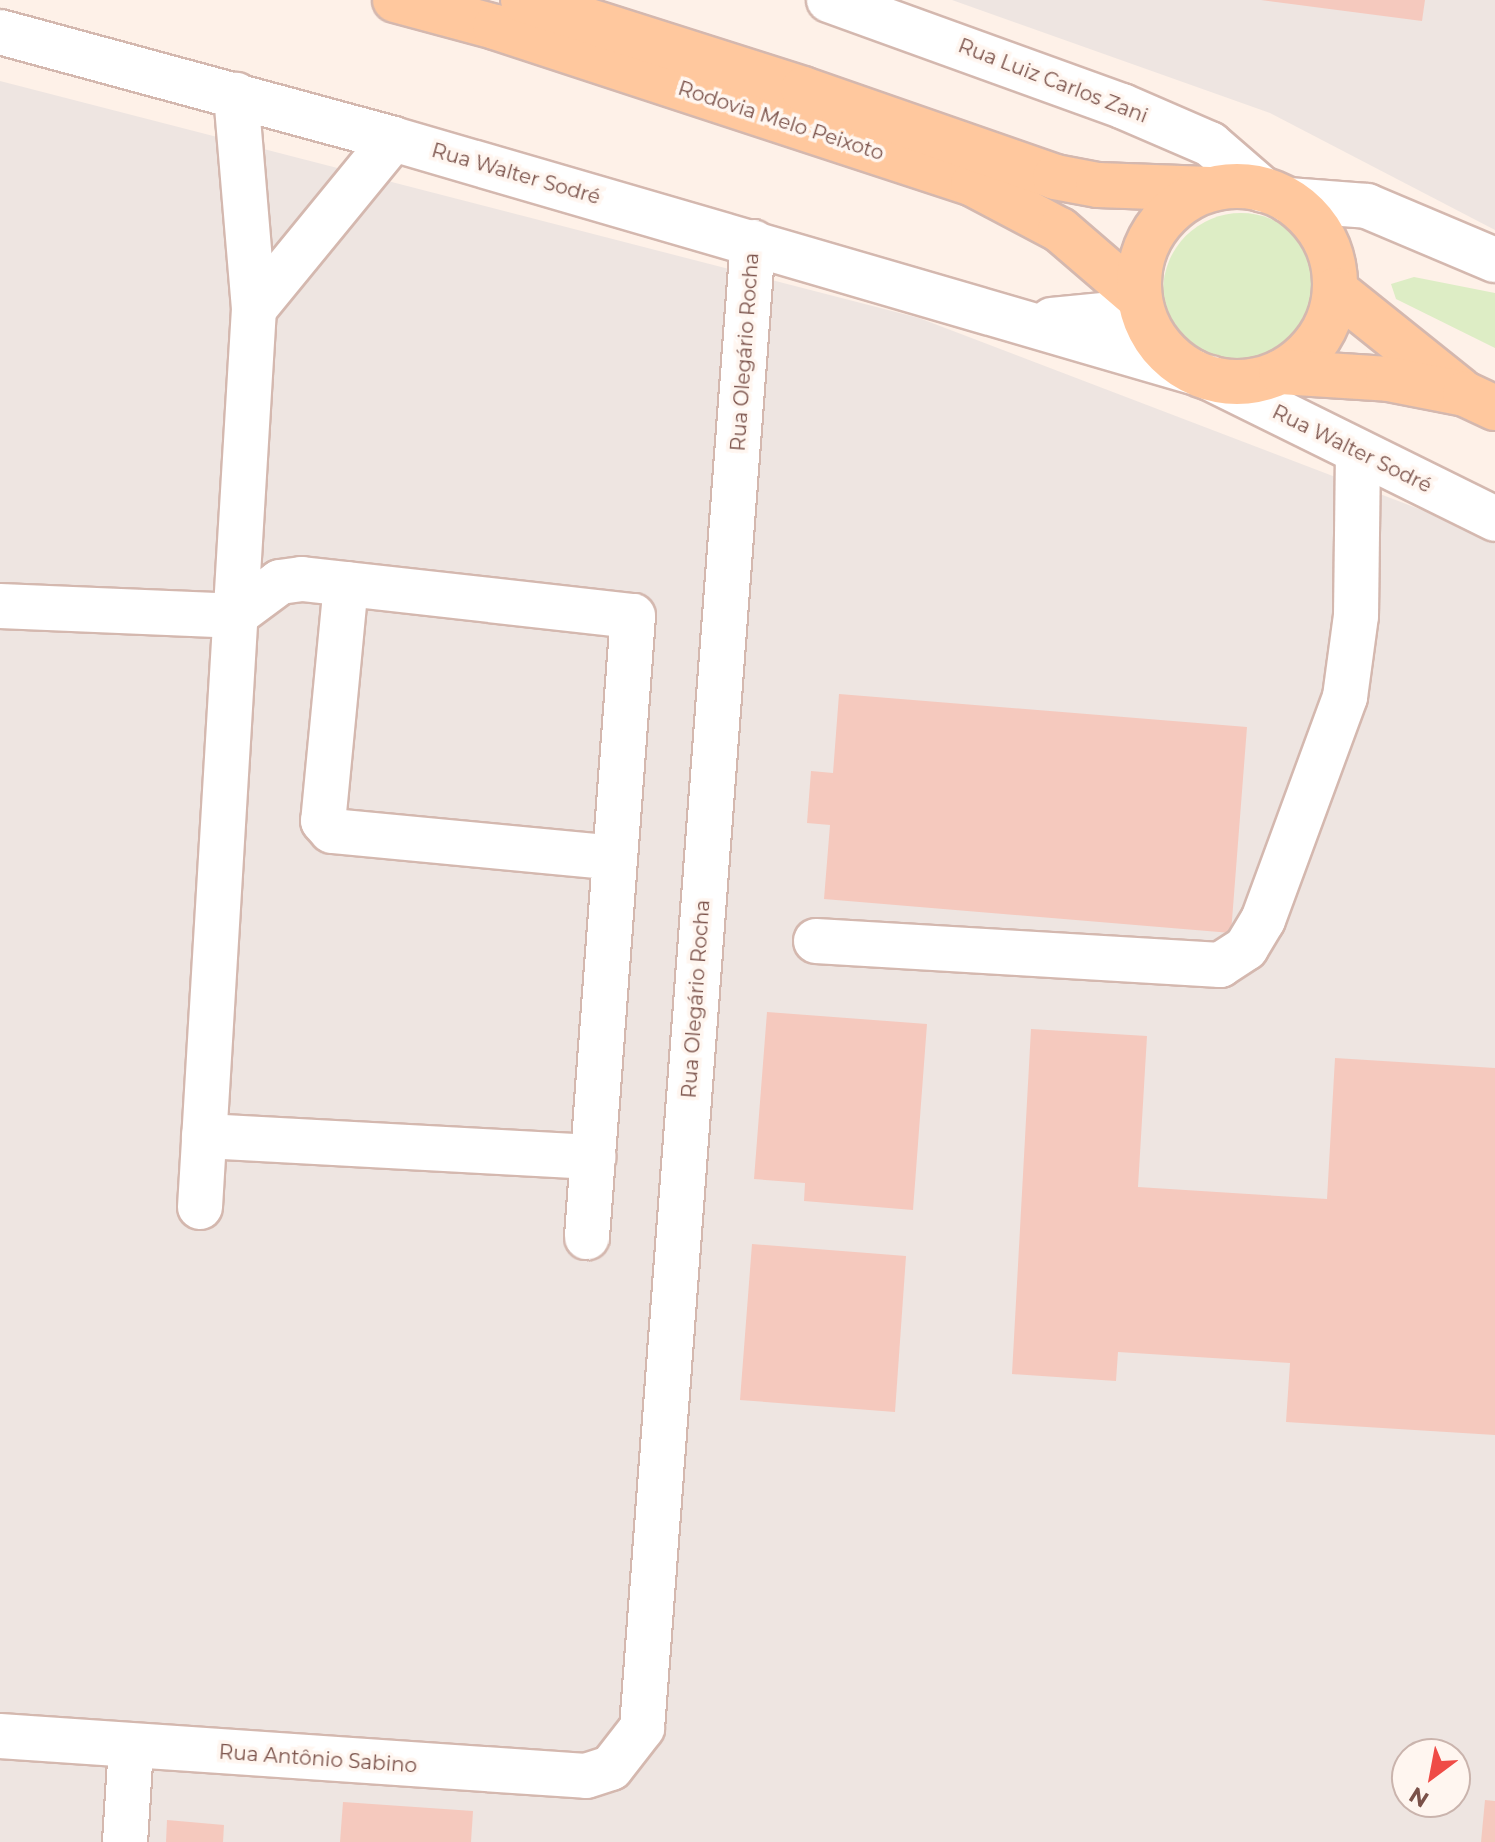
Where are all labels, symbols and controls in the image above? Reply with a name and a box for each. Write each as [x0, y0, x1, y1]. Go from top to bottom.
street label: Rua Luiz Carlos Zani [955, 34, 1151, 128]
street label: Rodovia Melo Peixoto [675, 76, 887, 166]
street label: Rua Walter Sodré [429, 138, 603, 210]
street label: Rua Olegário Rocha [726, 252, 764, 452]
street label: Rua Walter Sodré [1268, 400, 1436, 498]
street label: Rua Olegário Rocha [677, 899, 715, 1099]
north arrow [1391, 1738, 1471, 1818]
street label: Rua Antônio Sabino [218, 1740, 418, 1778]
text: N [1404, 1781, 1434, 1813]

